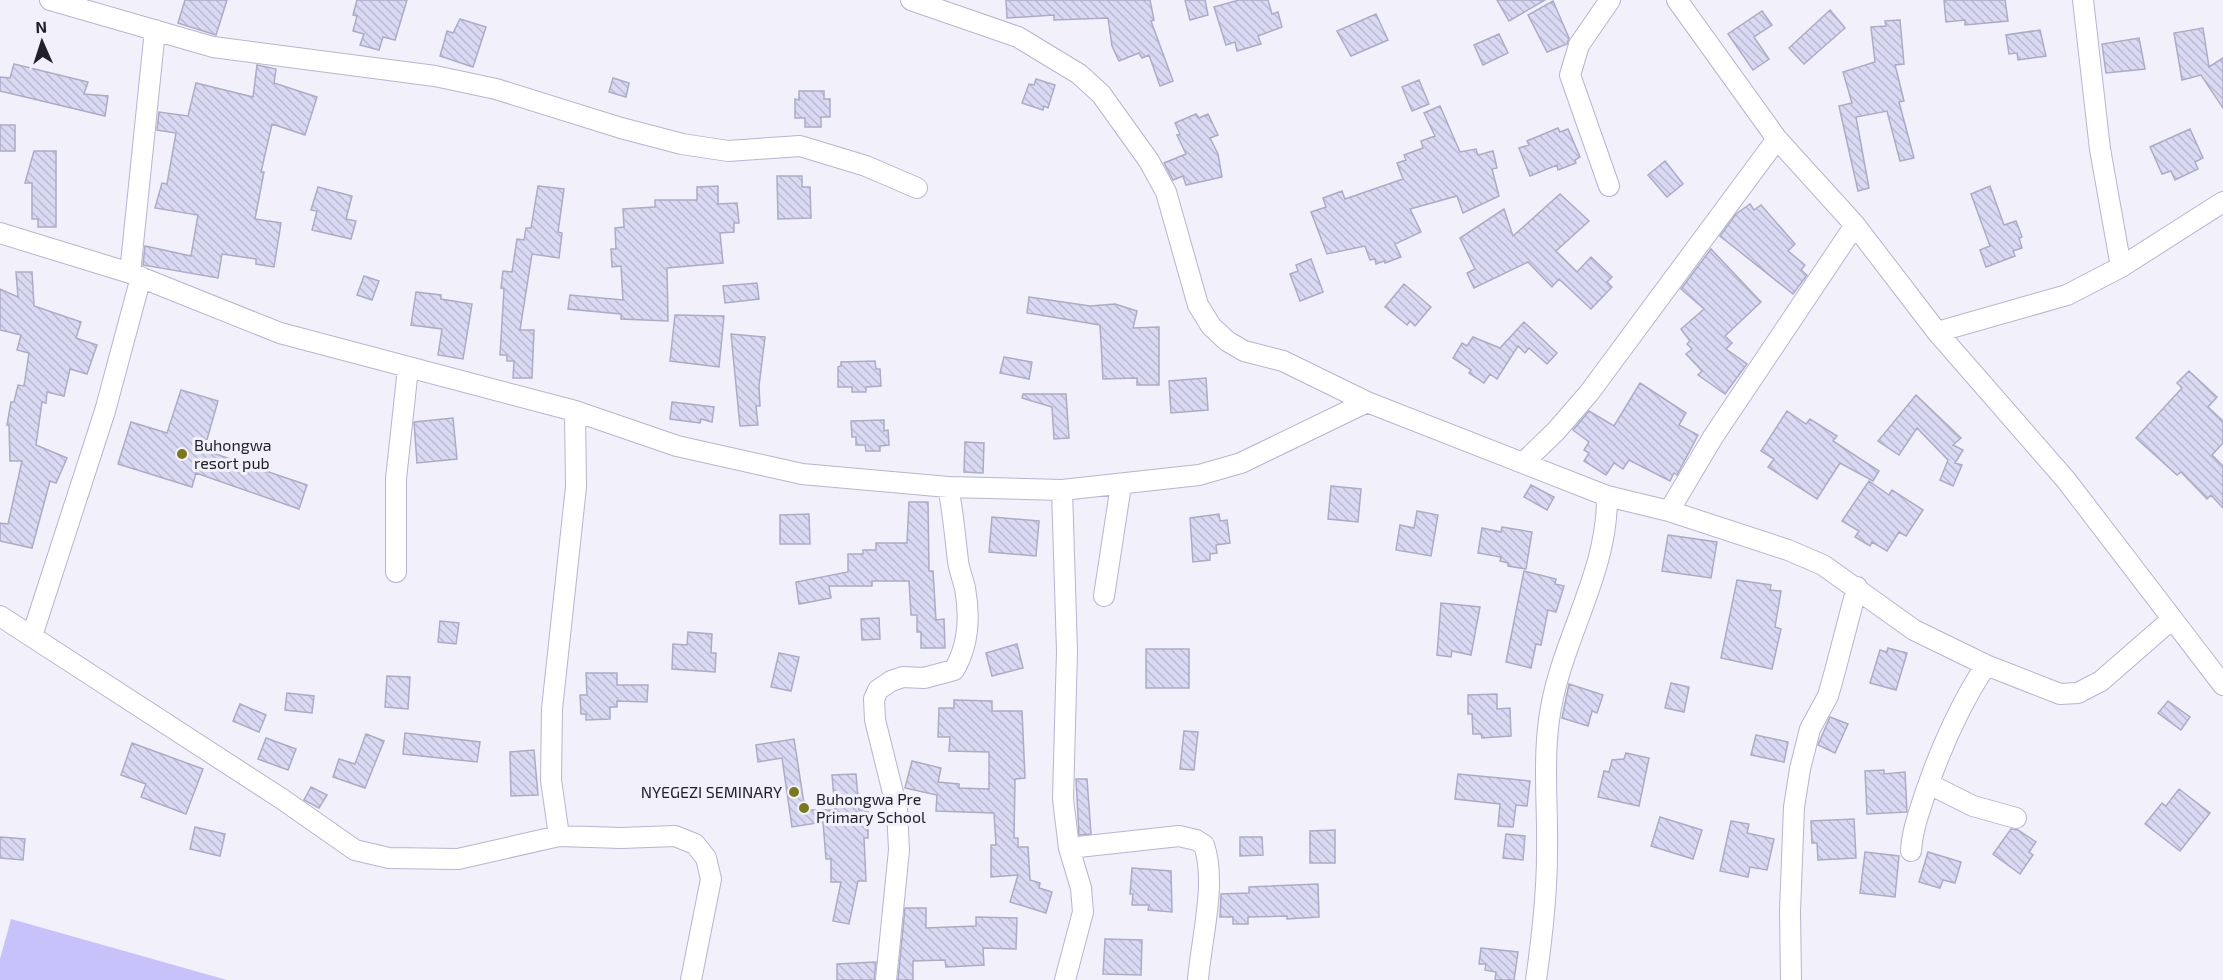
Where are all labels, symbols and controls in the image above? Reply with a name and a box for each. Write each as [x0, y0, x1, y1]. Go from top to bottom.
north arrow [12, 12, 72, 72]
text: N [35, 17, 47, 36]
place label: Buhongwa resort pub [194, 435, 272, 472]
marker: Buhongwa resort pub [175, 447, 189, 461]
place label: NYEGEZI SEMINARY [641, 782, 782, 801]
marker: NYEGEZI SEMINARY [787, 785, 801, 799]
place label: Buhongwa Pre Primary School [816, 789, 926, 826]
marker: Buhongwa Pre Primary School [797, 801, 811, 815]

